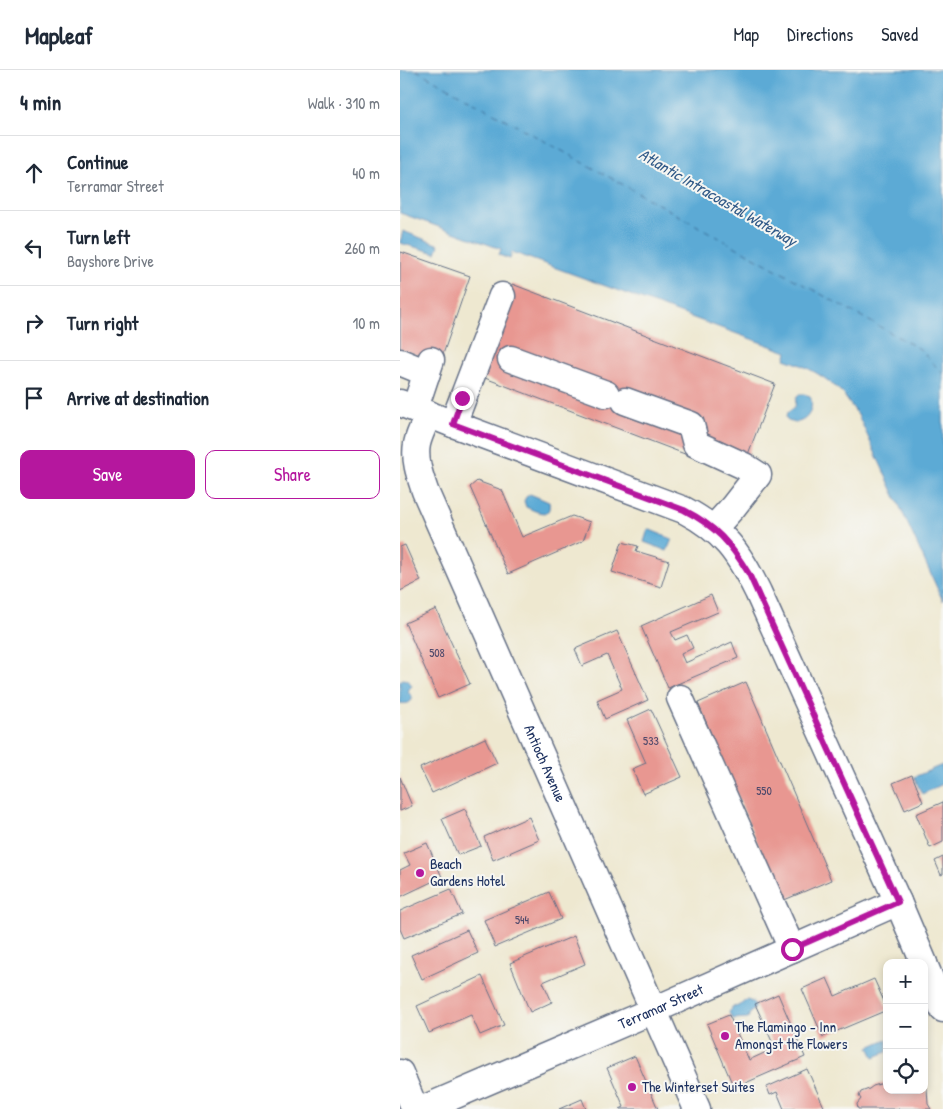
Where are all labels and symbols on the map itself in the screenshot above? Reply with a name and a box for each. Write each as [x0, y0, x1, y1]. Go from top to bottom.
water label: Atlantic Intracoastal Waterway [635, 143, 803, 252]
route end [451, 387, 474, 410]
house number: 508 [429, 644, 445, 661]
street label: Antioch Avenue [519, 721, 571, 805]
house number: 533 [643, 732, 659, 749]
house number: 550 [756, 782, 772, 799]
place label: Beach Gardens Hotel [430, 853, 505, 891]
marker: Beach Gardens Hotel [414, 867, 426, 879]
house number: 544 [515, 911, 530, 928]
route start [781, 938, 804, 961]
street label: Terramar Street [615, 978, 707, 1034]
place label: The Flamingo - Inn Amongst the Flowers [735, 1016, 848, 1054]
marker: The Flamingo - Inn Amongst the Flowers [719, 1030, 731, 1042]
place label: The Winterset Suites [642, 1076, 755, 1097]
marker: The Winterset Suites [626, 1081, 638, 1093]

